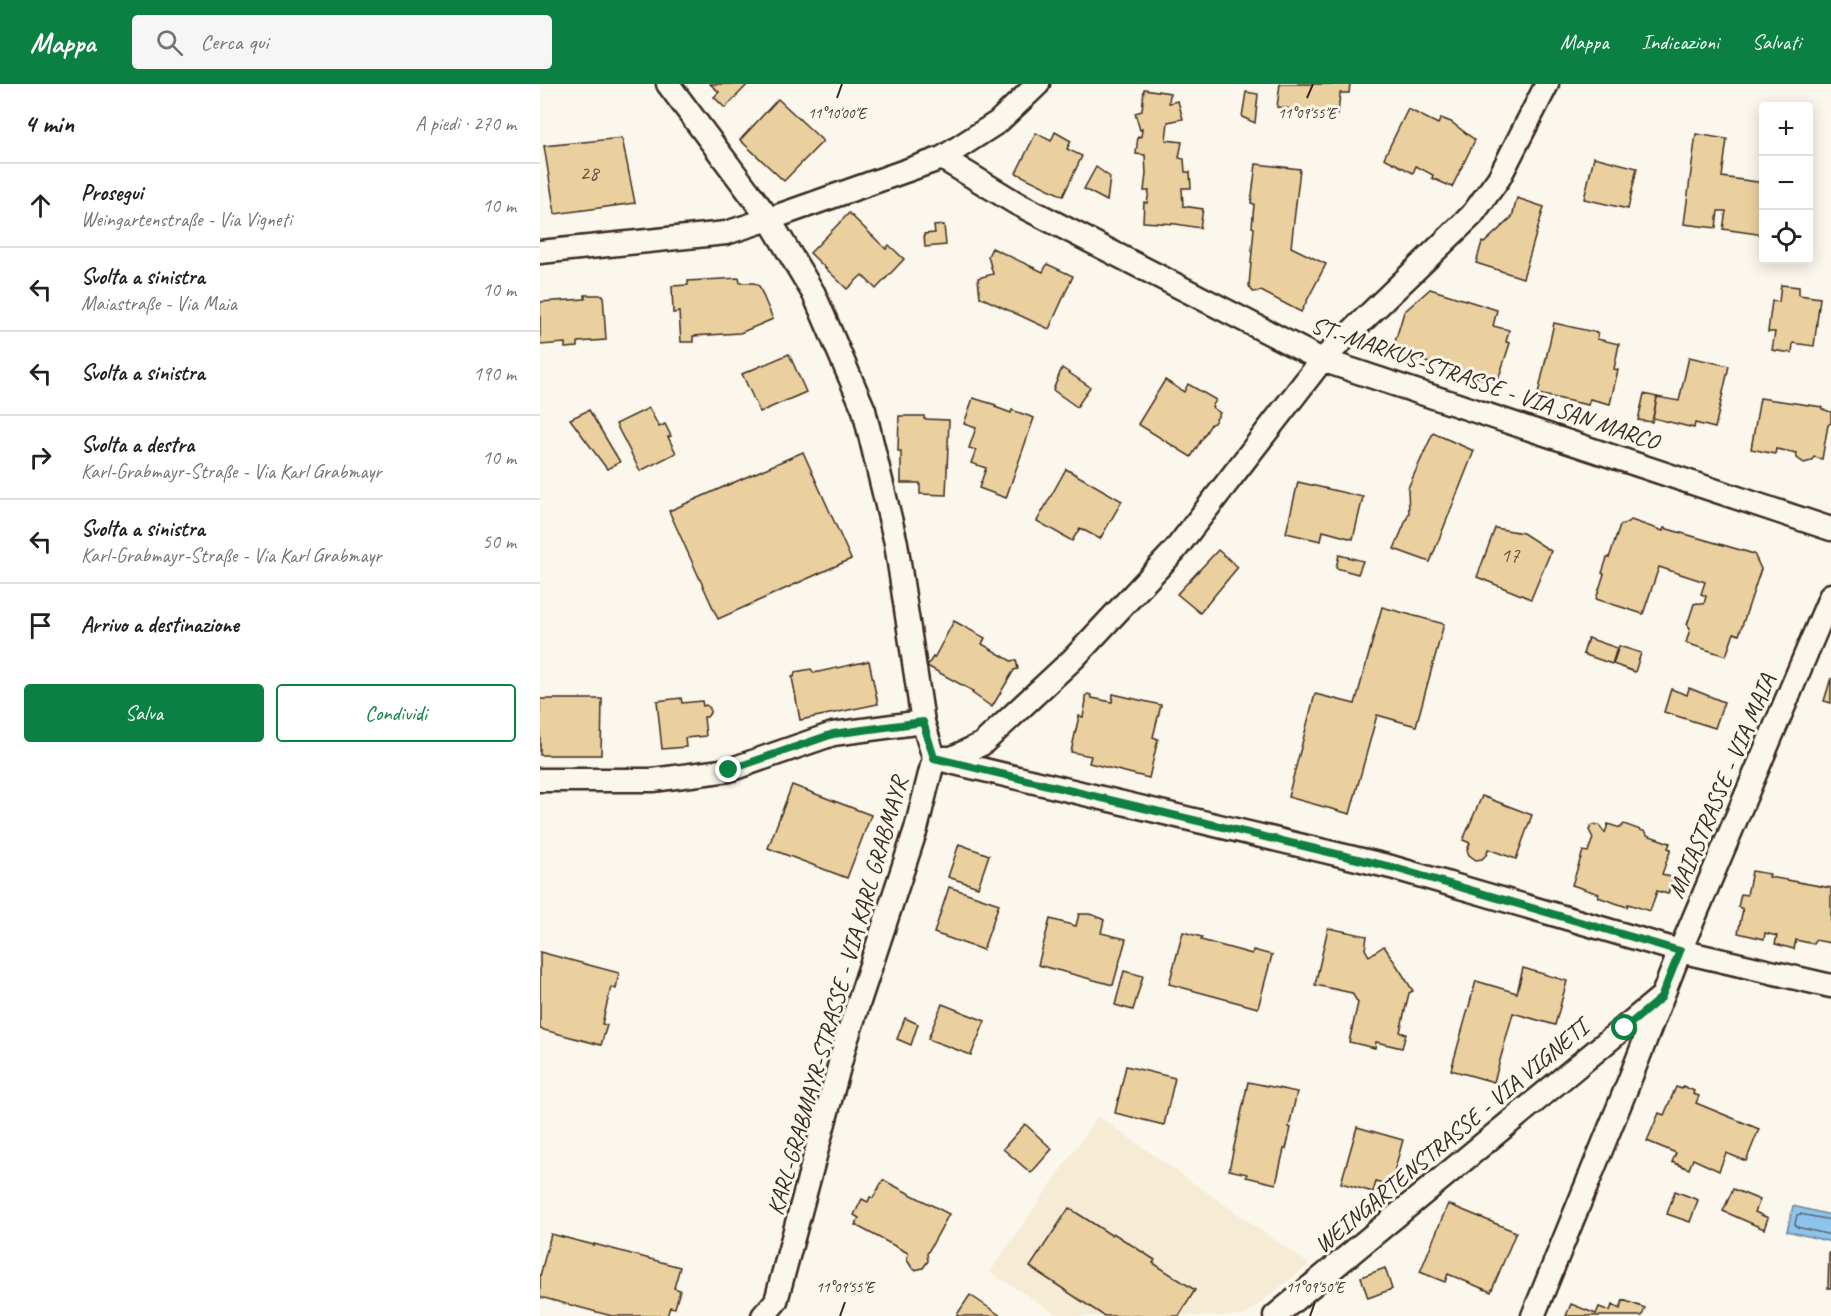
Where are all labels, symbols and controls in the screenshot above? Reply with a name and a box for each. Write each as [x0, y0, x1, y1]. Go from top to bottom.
search box [132, 15, 552, 69]
text: Mappa [30, 25, 96, 60]
icon: search [153, 26, 186, 59]
text: Cerca qui [201, 28, 268, 56]
text: Mappa [1560, 29, 1609, 55]
text: Indicazioni [1642, 29, 1719, 55]
text: Salvati [1752, 29, 1801, 55]
map controls [1759, 102, 1813, 264]
button: + [1759, 102, 1813, 156]
text: 11°10'00"E [808, 104, 868, 123]
text: 11°09'55"E [1278, 104, 1338, 123]
text: 4 min [24, 107, 74, 140]
text: A piedi · 270 m [415, 111, 516, 136]
button: − [1759, 156, 1813, 210]
house number: 28 [580, 160, 601, 186]
text: Prosegui [81, 179, 143, 207]
icon: ahead [24, 189, 57, 222]
text: 10 m [482, 193, 516, 218]
text: Weingartenstraße - Via Vigneti [81, 207, 292, 232]
button: locate [1759, 210, 1813, 264]
text: Svolta a sinistra [81, 263, 205, 291]
icon: left [24, 273, 57, 306]
text: 10 m [482, 277, 516, 302]
text: Maiastraße - Via Maia [81, 291, 237, 316]
street label: ST.-MARKUS-STRASSE - VIA SAN MARCO [1307, 309, 1665, 457]
icon: left [24, 357, 57, 390]
text: Svolta a sinistra [81, 359, 205, 387]
text: 190 m [473, 361, 516, 386]
text: Svolta a destra [81, 431, 194, 459]
icon: right [24, 441, 57, 474]
text: 10 m [482, 445, 516, 470]
text: Karl-Grabmayr-Straße - Via Karl Grabmayr [81, 459, 382, 484]
text: Svolta a sinistra [81, 515, 205, 543]
icon: left [24, 525, 57, 558]
text: 50 m [482, 529, 516, 554]
house number: 17 [1501, 542, 1521, 568]
text: Karl-Grabmayr-Straße - Via Karl Grabmayr [81, 543, 382, 568]
icon: arrive [24, 609, 57, 642]
text: Arrivo a destinazione [81, 611, 239, 639]
street label: MAIASTRASSE - VIA MAIA [1660, 669, 1782, 903]
button: Salva [24, 684, 264, 742]
button: Condividi [276, 684, 516, 742]
route end [715, 756, 741, 782]
street label: KARL-GRABMAYR-STRASSE - VIA KARL GRABMAYR [760, 770, 915, 1219]
street label: WEINGARTENSTRASSE - VIA VIGNETI [1308, 1009, 1598, 1259]
route start [1611, 1014, 1637, 1040]
text: 11°09'55"E [816, 1278, 876, 1297]
text: 11°09'50"E [1286, 1278, 1346, 1297]

